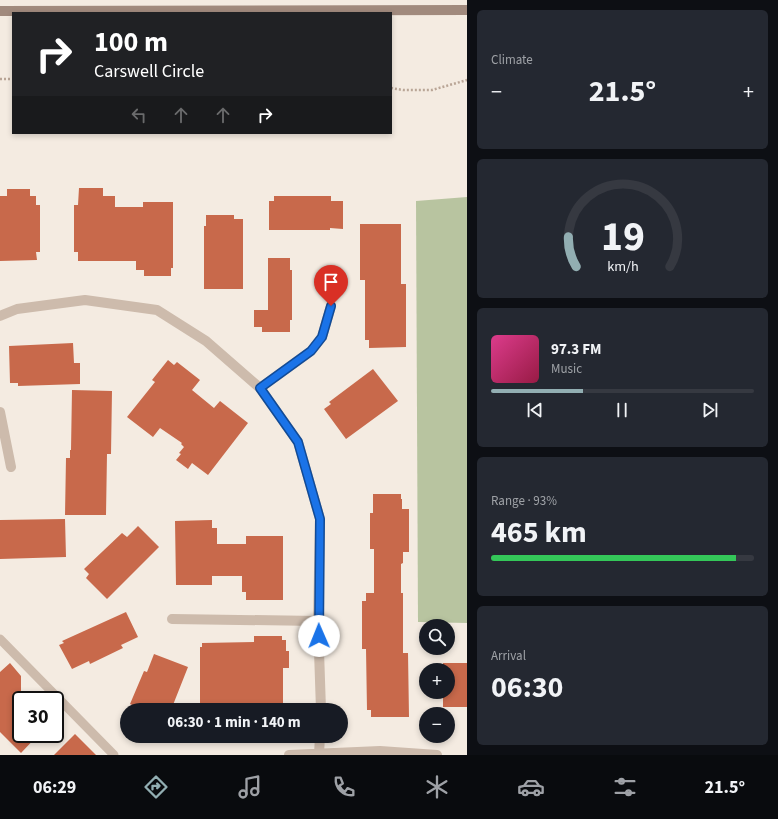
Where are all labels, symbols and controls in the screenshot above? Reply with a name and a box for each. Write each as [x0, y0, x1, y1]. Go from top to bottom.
text: 100 m [94, 22, 168, 62]
icon: right [28, 28, 80, 80]
text: Climate [491, 51, 533, 69]
text: Carswell Circle [94, 59, 204, 84]
text: 21.5° [589, 70, 656, 113]
text: − [491, 76, 502, 108]
text: + [743, 76, 754, 108]
icon: left [128, 104, 150, 126]
icon: ahead [170, 104, 192, 126]
icon: ahead [212, 104, 234, 126]
icon: right [254, 104, 276, 126]
text: 19 [601, 206, 644, 266]
text: km/h [607, 255, 638, 276]
pin [314, 265, 348, 306]
icon: arrive [320, 271, 342, 293]
text: 97.3 FM [551, 339, 602, 360]
text: Music [551, 360, 582, 378]
icon: previous [524, 399, 546, 421]
icon: pause [611, 399, 633, 421]
icon: next [699, 399, 721, 421]
text: Range · 93% [491, 492, 557, 510]
text: 465 km [491, 511, 587, 554]
position arrow [298, 615, 340, 657]
map controls [419, 619, 455, 743]
button: search [419, 619, 455, 655]
text: Arrival [491, 647, 526, 665]
button: + [419, 663, 455, 699]
text: 06:30 [491, 666, 563, 709]
speed limit sign: 30 [12, 691, 64, 743]
button: − [419, 707, 455, 743]
text: 06:30 · 1 min · 140 m [167, 712, 301, 733]
icon: directions [142, 773, 170, 801]
icon: music [236, 773, 264, 801]
icon: phone [330, 773, 358, 801]
icon: climate [423, 773, 451, 801]
icon: car [517, 773, 545, 801]
icon: filters [611, 773, 639, 801]
text: 06:29 [33, 775, 76, 800]
text: 21.5° [705, 775, 745, 800]

